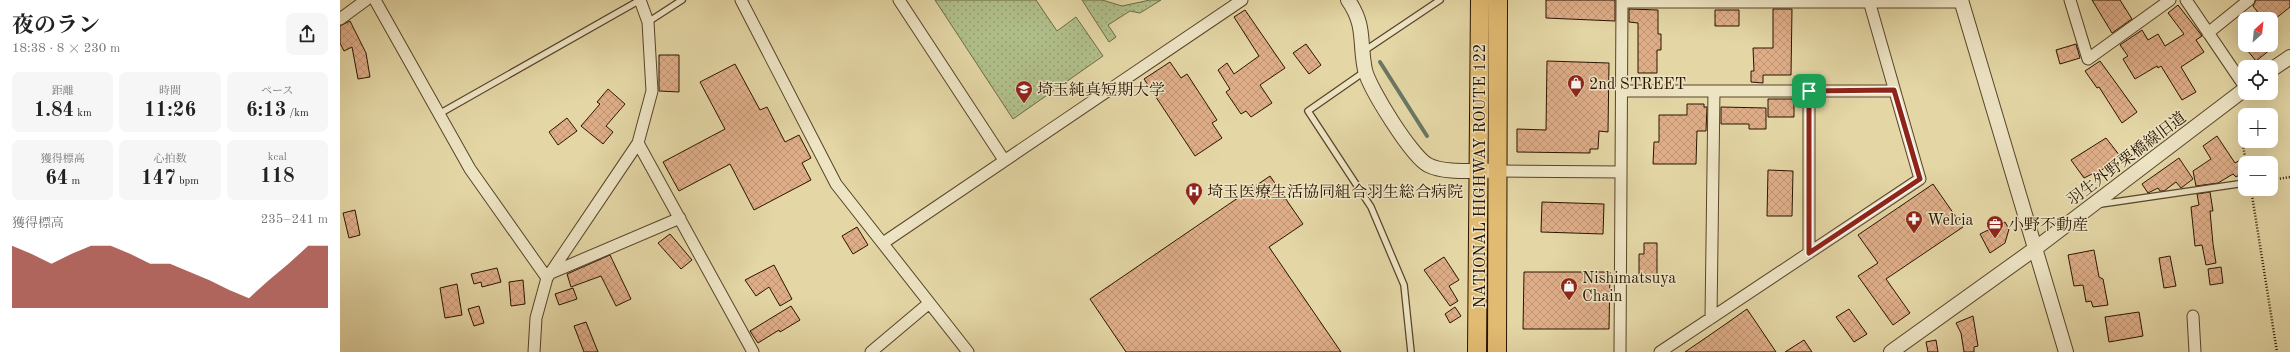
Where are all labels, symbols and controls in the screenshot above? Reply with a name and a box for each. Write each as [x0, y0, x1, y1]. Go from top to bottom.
north arrow [2238, 12, 2278, 52]
map controls [2238, 12, 2278, 196]
button: share [286, 13, 328, 55]
text: 夜のラン [12, 15, 100, 37]
text: 18:38 · 8 × 230 m [12, 42, 120, 55]
street label: NATIONAL HIGHWAY ROUTE 122 [1473, 44, 1489, 308]
button: locate [2238, 60, 2278, 100]
shop icon: 2nd STREET [1566, 73, 1586, 98]
pin [1792, 74, 1826, 108]
place label: 2nd STREET [1589, 77, 1686, 93]
school or university icon: 埼玉純真短期大学 [1014, 79, 1034, 104]
icon: arrive [1798, 80, 1820, 102]
place label: 埼玉純真短期大学 [1037, 81, 1165, 99]
text: 距離 [52, 86, 74, 97]
text: 時間 [159, 86, 181, 97]
text: ペース [261, 86, 294, 97]
text: 1.84 [34, 101, 74, 121]
text: 11:26 [144, 101, 196, 121]
text: 6:13 [246, 101, 286, 121]
text: km [74, 108, 92, 119]
text: /km [286, 108, 309, 119]
street label: 羽生外野栗橋線旧道 [2064, 108, 2190, 209]
button: + [2238, 108, 2278, 148]
text: kcal [268, 152, 287, 163]
text: 獲得標高 [41, 154, 85, 165]
text: 心拍数 [153, 154, 186, 165]
button: − [2238, 156, 2278, 196]
text: 118 [260, 167, 295, 187]
text: 64 [45, 169, 68, 189]
text: 147 [141, 169, 176, 189]
text: m [68, 176, 80, 187]
text: bpm [176, 176, 199, 187]
hospital icon: 埼玉医療生活協同組合羽生総合病院 [1184, 181, 1204, 206]
place label: 埼玉医療生活協同組合羽生総合病院 [1207, 183, 1463, 201]
pharmacy icon: Welcia [1904, 209, 1924, 234]
text: 235–241 m [261, 213, 328, 226]
place label: Welcia [1927, 213, 1974, 229]
office icon: 小野不動産 [1985, 214, 2005, 239]
place label: 小野不動産 [2008, 216, 2088, 234]
text: 獲得標高 [12, 217, 64, 230]
place label: Nishimatsuya Chain [1582, 271, 1676, 305]
shop icon: Nishimatsuya Chain [1559, 276, 1579, 301]

